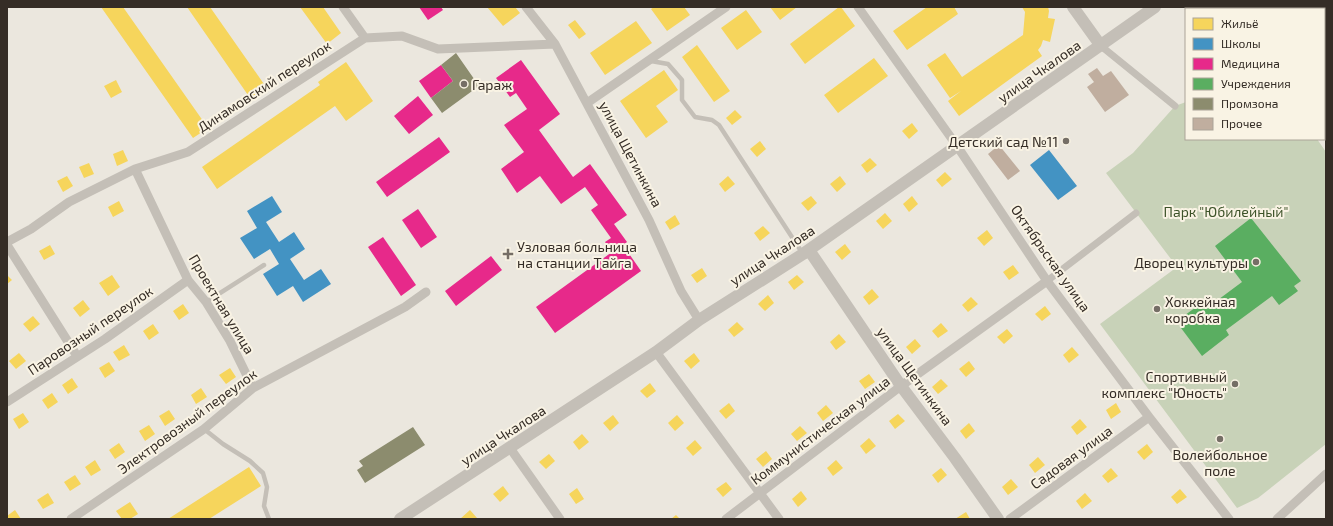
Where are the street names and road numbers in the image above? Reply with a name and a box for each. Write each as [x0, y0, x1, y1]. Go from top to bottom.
street label: Динамовский переулок [194, 36, 334, 135]
street label: улица Чкалова [994, 36, 1084, 106]
street label: улица Щетинкина [596, 98, 666, 210]
street label: Октябрьская улица [1008, 201, 1094, 315]
street label: улица Чкалова [726, 221, 818, 289]
street label: Проектная улица [186, 251, 258, 357]
street label: Паровозный переулок [24, 282, 156, 378]
street label: улица Щетинкина [874, 323, 956, 429]
street label: Электровозный переулок [114, 365, 260, 477]
street label: Коммунистическая улица [747, 372, 893, 488]
street label: улица Чкалова [457, 401, 549, 469]
street label: Садовая улица [1027, 422, 1115, 492]

